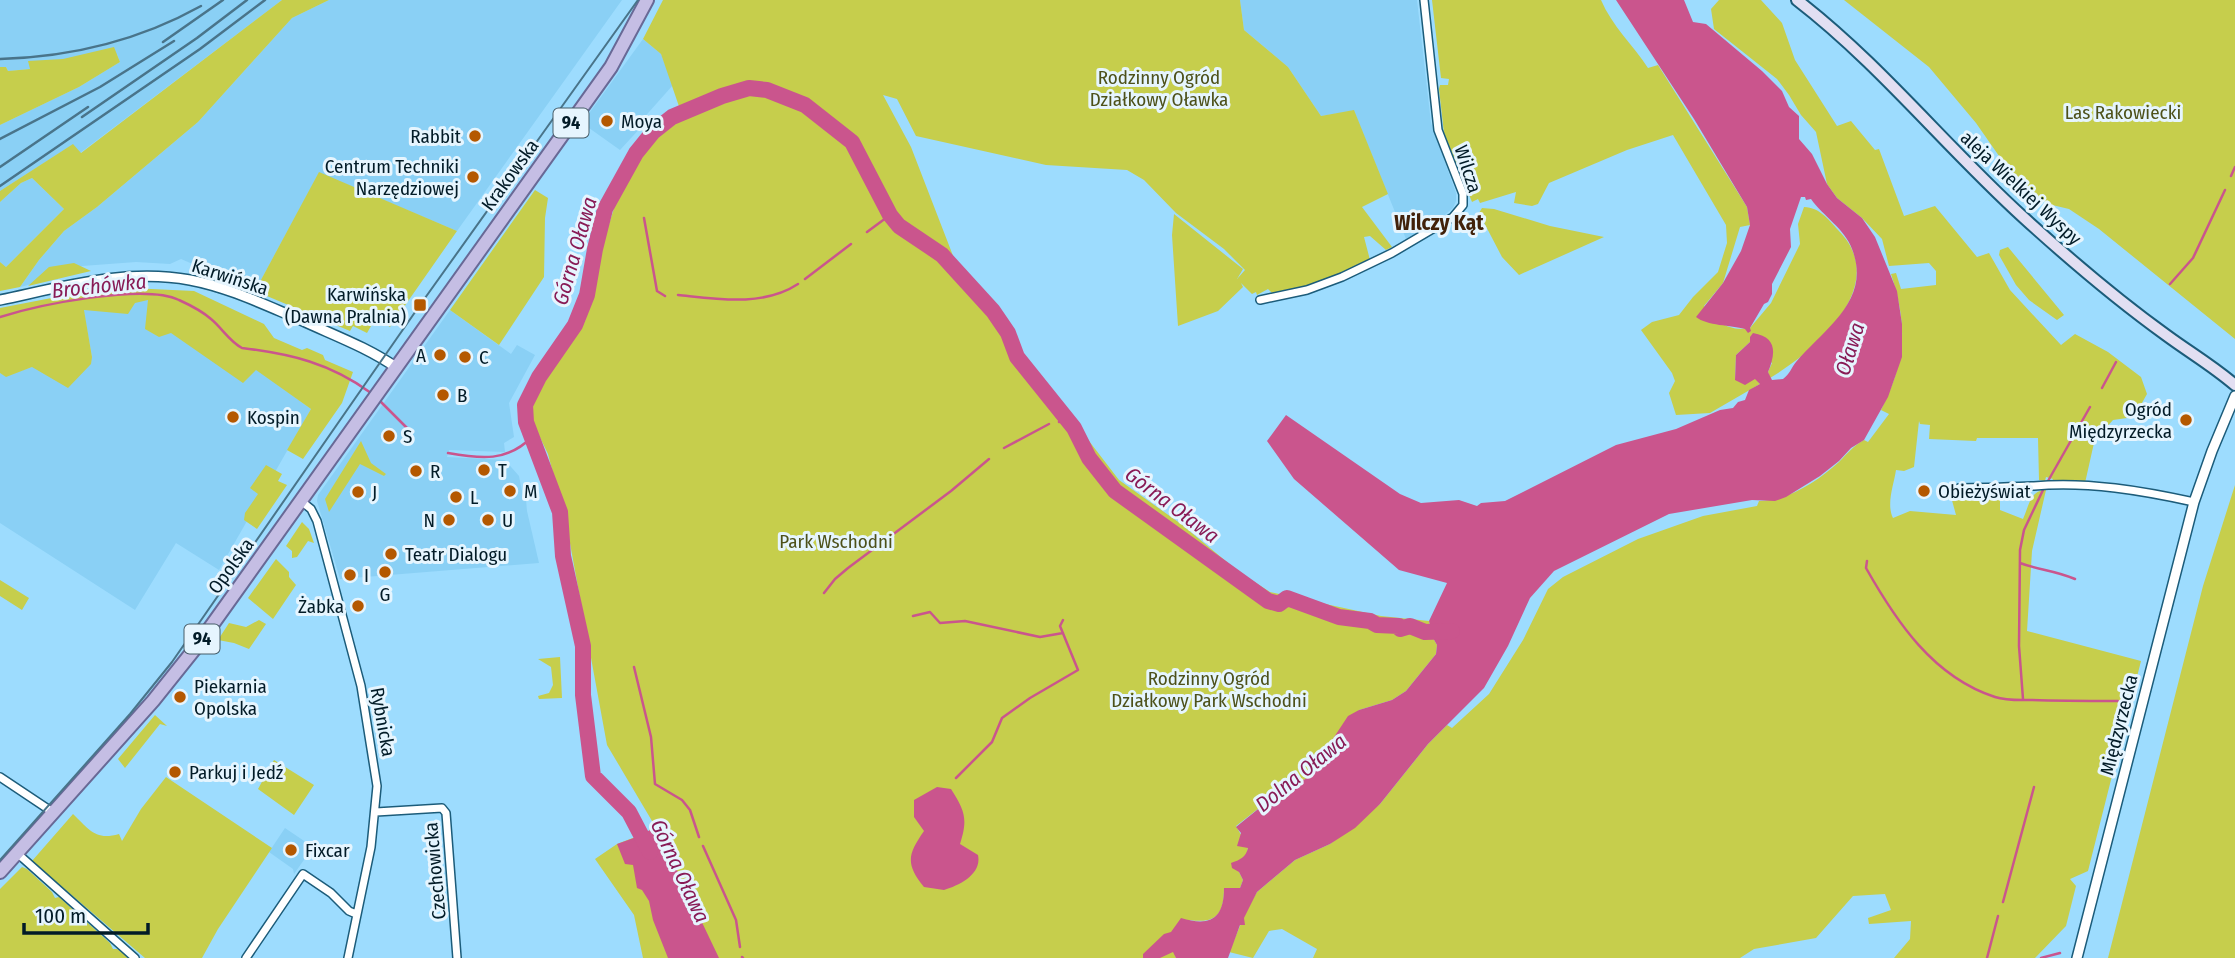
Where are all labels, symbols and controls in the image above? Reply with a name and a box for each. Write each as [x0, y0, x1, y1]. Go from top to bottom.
park label: Rodzinny Ogród Działkowy Oławka [1090, 66, 1228, 111]
park label: Las Rakowiecki [2065, 101, 2181, 124]
road number: 94 [554, 109, 588, 138]
place label: Moya [621, 110, 662, 133]
marker: Moya [599, 113, 615, 129]
place label: Rabbit [410, 125, 462, 148]
street label: aleja Wielkiej Wyspy [1956, 126, 2087, 250]
marker: Rabbit [467, 128, 483, 144]
street label: Krakowska [476, 135, 544, 215]
street label: Wilcza [1450, 142, 1486, 196]
place label: Centrum Techniki Narzędziowej [325, 155, 459, 200]
marker: Centrum Techniki Narzędziowej [465, 169, 481, 185]
water label: Górna Oława [547, 194, 603, 308]
district label: Wilczy Kąt [1394, 210, 1484, 236]
street label: Karwińska [189, 254, 271, 300]
water label: Brochówka [50, 268, 148, 304]
place label: Karwińska (Dawna Pralnia) [285, 283, 406, 328]
marker: Karwińska (Dawna Pralnia) [412, 297, 428, 313]
water label: Oława [1830, 319, 1870, 379]
place label: A [416, 344, 426, 367]
place label: C [479, 346, 489, 369]
marker: A [432, 347, 448, 363]
marker: C [457, 349, 473, 365]
place label: B [457, 384, 467, 407]
marker: B [435, 387, 451, 403]
place label: Ogród Międzyrzecka [2069, 398, 2172, 443]
place label: Kospin [247, 406, 300, 429]
marker: Kospin [225, 409, 241, 425]
marker: Ogród Międzyrzecka [2178, 412, 2194, 428]
place label: S [403, 425, 412, 448]
marker: S [381, 428, 397, 444]
place label: T [498, 459, 507, 482]
place label: R [430, 460, 440, 483]
water label: Górna Oława [1120, 461, 1224, 549]
marker: T [476, 462, 492, 478]
marker: R [408, 463, 424, 479]
place label: M [524, 480, 538, 503]
place label: Obieżyświat [1938, 480, 2031, 503]
place label: J [372, 481, 377, 504]
marker: M [502, 483, 518, 499]
marker: Obieżyświat [1916, 483, 1932, 499]
marker: J [350, 484, 366, 500]
place label: L [470, 486, 479, 509]
marker: L [448, 489, 464, 505]
place label: N [423, 509, 435, 532]
place label: U [502, 509, 513, 532]
marker: N [441, 512, 457, 528]
marker: U [480, 512, 496, 528]
park label: Park Wschodni [779, 530, 893, 553]
street label: Opolska [203, 534, 259, 598]
place label: Teatr Dialogu [405, 543, 507, 566]
marker: Teatr Dialogu [383, 546, 399, 562]
place label: I [364, 564, 369, 587]
marker: G [377, 564, 393, 580]
marker: I [342, 567, 358, 583]
place label: G [380, 583, 390, 606]
place label: Żabka [298, 595, 344, 618]
marker: Żabka [350, 598, 366, 614]
road number: 94 [184, 624, 220, 654]
park label: Rodzinny Ogród Działkowy Park Wschodni [1111, 667, 1307, 712]
street label: Międzyrzecka [2095, 672, 2143, 778]
place label: Piekarnia Opolska [194, 675, 267, 720]
street label: Rybnicka [366, 686, 400, 758]
marker: Piekarnia Opolska [172, 689, 188, 705]
water label: Dolna Oława [1250, 728, 1352, 818]
place label: Parkuj i Jedź [189, 761, 284, 784]
marker: Parkuj i Jedź [167, 764, 183, 780]
water label: Górna Oława [645, 815, 715, 927]
street label: Czechowicka [419, 821, 451, 921]
place label: Fixcar [305, 839, 350, 862]
marker: Fixcar [283, 842, 299, 858]
scale bar [24, 892, 149, 936]
text: 100 m [35, 903, 86, 929]

